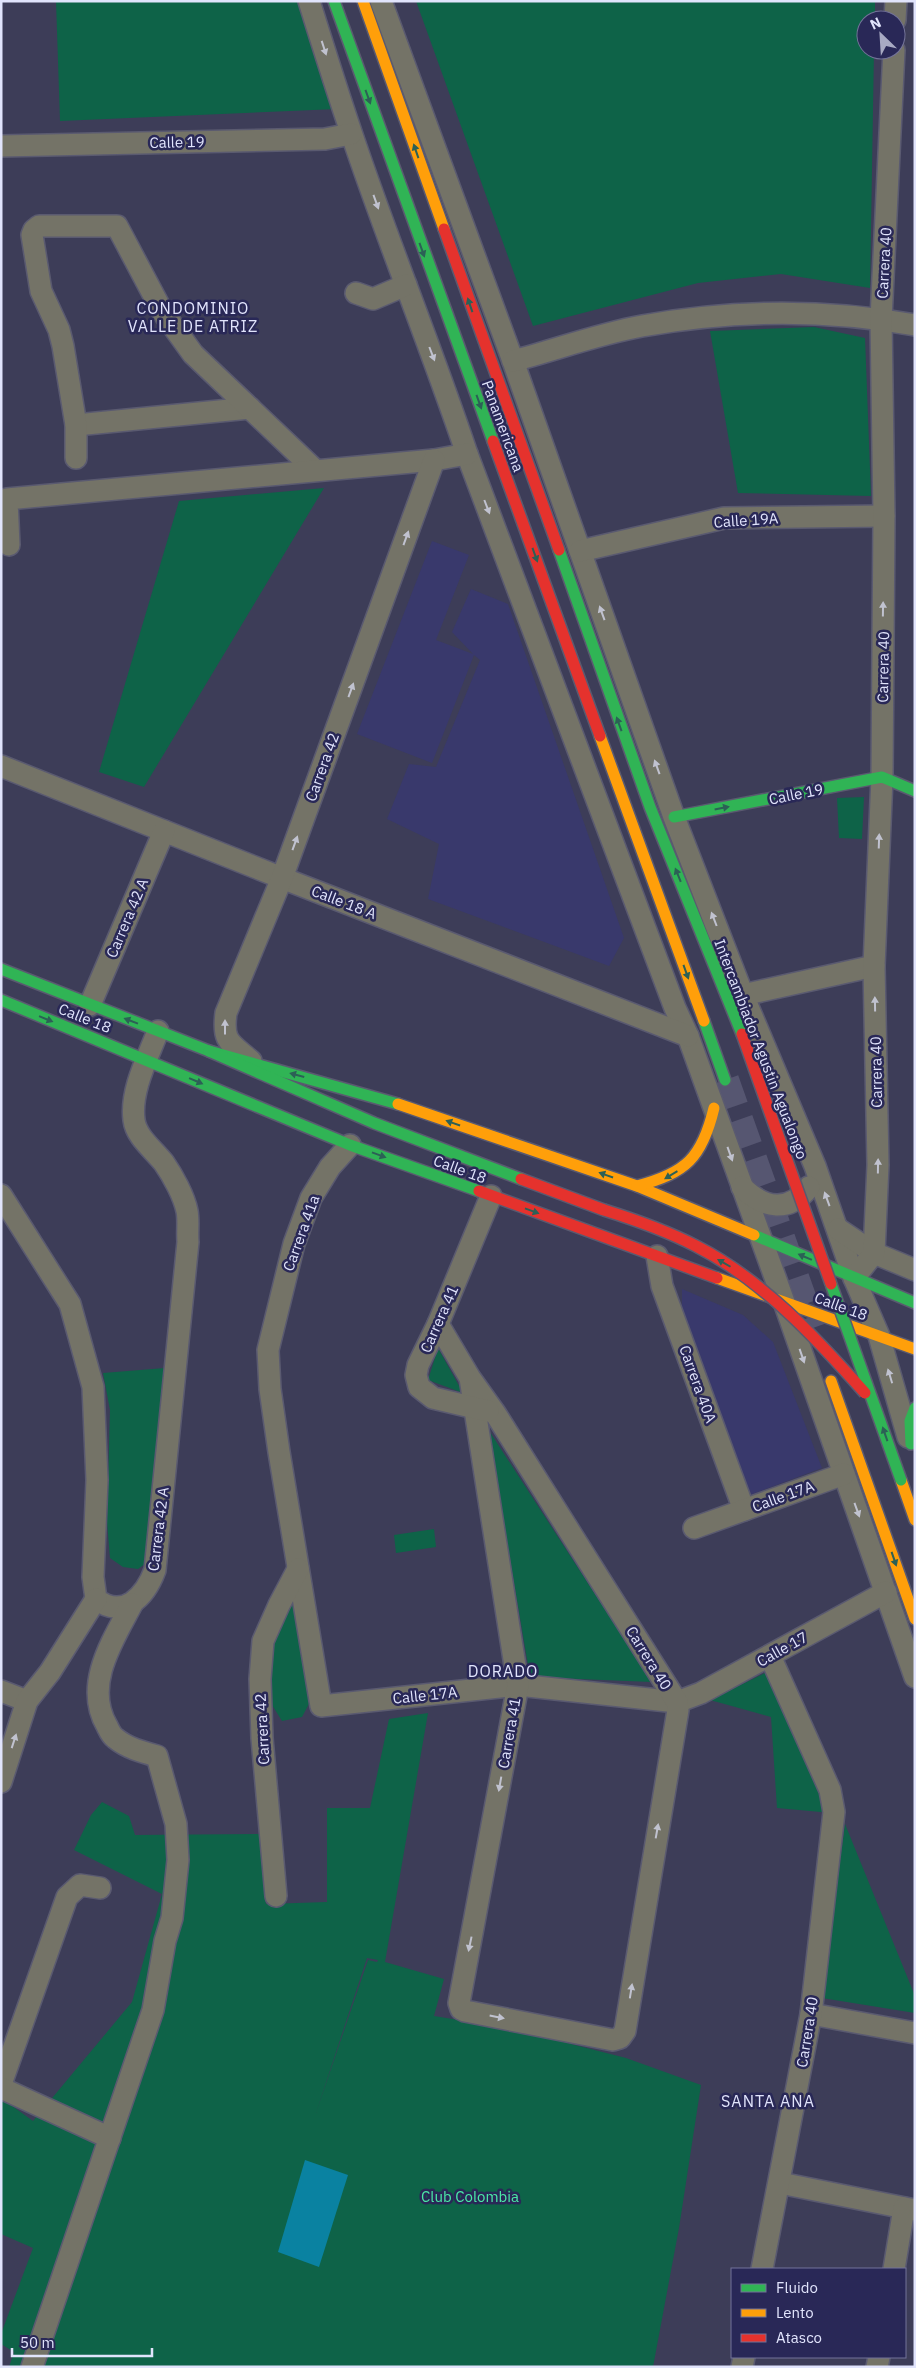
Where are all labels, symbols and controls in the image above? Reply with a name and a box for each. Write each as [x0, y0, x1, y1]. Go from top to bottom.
north arrow [856, 10, 906, 60]
text: N [867, 13, 884, 34]
one-way arrow [321, 40, 328, 55]
one-way arrow [365, 89, 372, 104]
street label: Calle 19 [149, 132, 205, 152]
one-way arrow [412, 144, 419, 159]
one-way arrow [372, 195, 380, 210]
street label: Carrera 40 [873, 227, 895, 299]
one-way arrow [419, 242, 426, 257]
one-way arrow [466, 297, 473, 312]
district label: CONDOMINIO VALLE DE ATRIZ [128, 298, 258, 336]
one-way arrow [428, 347, 436, 362]
street label: Panamericana [478, 378, 528, 474]
one-way arrow [475, 395, 483, 410]
one-way arrow [483, 500, 491, 515]
street label: Calle 19A [713, 508, 779, 532]
one-way arrow [403, 530, 410, 545]
one-way arrow [532, 547, 539, 562]
one-way arrow [879, 601, 887, 617]
one-way arrow [598, 606, 605, 621]
street label: Carrera 40 [873, 631, 893, 703]
one-way arrow [348, 683, 355, 698]
one-way arrow [615, 716, 623, 731]
street label: Carrera 42 [301, 730, 343, 804]
one-way arrow [653, 759, 660, 774]
street label: Calle 19 [767, 779, 825, 809]
one-way arrow [715, 803, 731, 811]
one-way arrow [875, 833, 883, 849]
one-way arrow [291, 835, 299, 850]
one-way arrow [673, 868, 681, 882]
street label: Carrera 42 A [102, 875, 152, 961]
street label: Calle 18 A [309, 881, 380, 923]
one-way arrow [709, 912, 717, 926]
street label: Intercambiador Agustin Agualongo [710, 936, 812, 1162]
one-way arrow [682, 965, 690, 980]
one-way arrow [870, 996, 878, 1012]
street label: Calle 18 [56, 999, 114, 1037]
one-way arrow [39, 1015, 53, 1023]
one-way arrow [123, 1017, 138, 1025]
one-way arrow [221, 1018, 229, 1034]
street label: Carrera 40 [866, 1036, 886, 1108]
one-way arrow [290, 1071, 305, 1079]
one-way arrow [189, 1078, 204, 1085]
one-way arrow [445, 1118, 460, 1126]
one-way arrow [726, 1147, 734, 1162]
street label: Calle 18 [431, 1151, 489, 1187]
one-way arrow [372, 1152, 387, 1159]
one-way arrow [874, 1158, 882, 1174]
one-way arrow [599, 1171, 614, 1178]
one-way arrow [664, 1171, 677, 1180]
one-way arrow [823, 1191, 831, 1206]
street label: Carrera 41a [278, 1192, 324, 1274]
one-way arrow [525, 1207, 540, 1215]
one-way arrow [798, 1253, 812, 1261]
one-way arrow [716, 1259, 731, 1267]
street label: Carrera 41 [416, 1282, 462, 1356]
street label: Calle 18 [812, 1288, 870, 1324]
street label: Carrera 40A [675, 1343, 721, 1426]
one-way arrow [799, 1349, 807, 1364]
one-way arrow [886, 1368, 894, 1383]
one-way arrow [881, 1426, 888, 1441]
street label: Calle 17A [749, 1476, 817, 1516]
street label: Carrera 42 A [143, 1485, 173, 1572]
one-way arrow [854, 1502, 861, 1517]
one-way arrow [891, 1552, 898, 1567]
street label: Carrera 40 [622, 1623, 676, 1693]
street label: Calle 17 [753, 1627, 811, 1671]
district label: DORADO [468, 1661, 538, 1681]
street label: Calle 17A [392, 1682, 459, 1708]
street label: Carrera 42 [251, 1693, 273, 1765]
street label: Carrera 41 [493, 1696, 525, 1770]
one-way arrow [11, 1734, 19, 1749]
one-way arrow [496, 1777, 504, 1792]
one-way arrow [654, 1822, 662, 1838]
one-way arrow [466, 1937, 474, 1952]
one-way arrow [628, 1983, 636, 1999]
street label: Carrera 40 [792, 1995, 822, 2069]
one-way arrow [489, 2014, 505, 2022]
district label: SANTA ANA [721, 2091, 815, 2111]
park label: Club Colombia [421, 2187, 519, 2206]
legend [731, 2268, 906, 2358]
text: Fluido [776, 2278, 818, 2297]
text: Lento [776, 2303, 814, 2322]
scale bar [12, 2326, 152, 2358]
text: Atasco [776, 2328, 822, 2347]
text: 50 m [20, 2333, 55, 2352]

